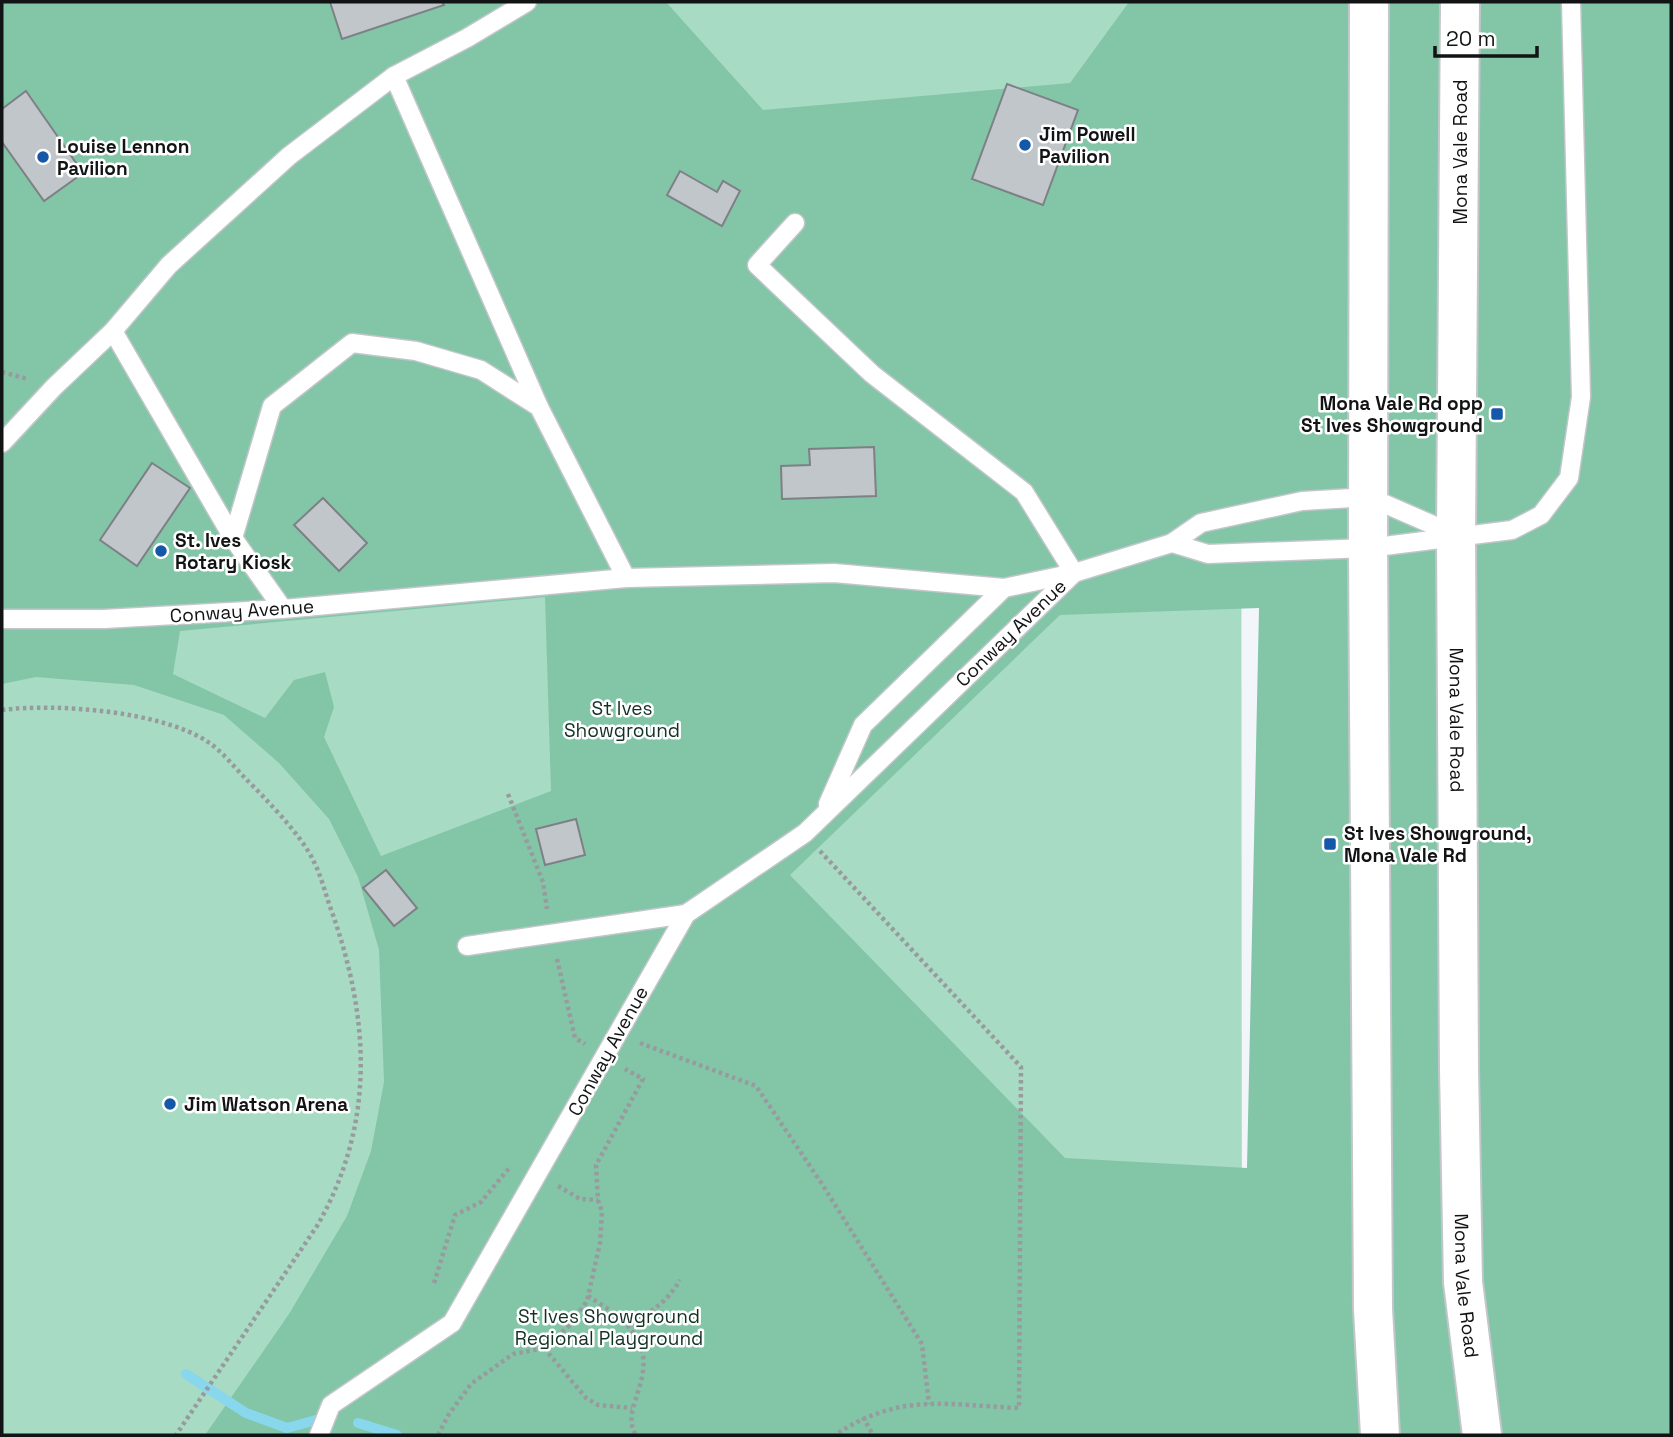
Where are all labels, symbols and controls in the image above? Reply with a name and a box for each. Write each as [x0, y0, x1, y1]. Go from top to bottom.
scale bar [1435, 14, 1536, 58]
text: 20 m [1446, 25, 1496, 52]
street label: Mona Vale Road [1448, 80, 1473, 224]
place label: Jim Powell Pavilion [1039, 122, 1135, 169]
place label: Louise Lennon Pavilion [57, 134, 189, 181]
marker: Jim Powell Pavilion [1017, 137, 1033, 153]
marker: Louise Lennon Pavilion [35, 149, 51, 165]
place label: Mona Vale Rd opp St Ives Showground [1301, 391, 1483, 438]
marker: Mona Vale Rd opp St Ives Showground [1489, 406, 1505, 422]
place label: St. Ives Rotary Kiosk [175, 528, 292, 575]
marker: St. Ives Rotary Kiosk [153, 543, 169, 559]
street label: Conway Avenue [950, 574, 1072, 692]
street label: Conway Avenue [169, 593, 315, 629]
street label: Mona Vale Road [1444, 647, 1470, 793]
park label: St Ives Showground [564, 696, 680, 743]
place label: St Ives Showground, Mona Vale Rd [1344, 821, 1532, 868]
marker: St Ives Showground, Mona Vale Rd [1322, 836, 1338, 852]
street label: Conway Avenue [562, 982, 654, 1120]
place label: Jim Watson Arena [184, 1092, 348, 1117]
marker: Jim Watson Arena [162, 1096, 178, 1112]
street label: Mona Vale Road [1449, 1213, 1485, 1359]
park label: St Ives Showground Regional Playground [515, 1304, 703, 1351]

